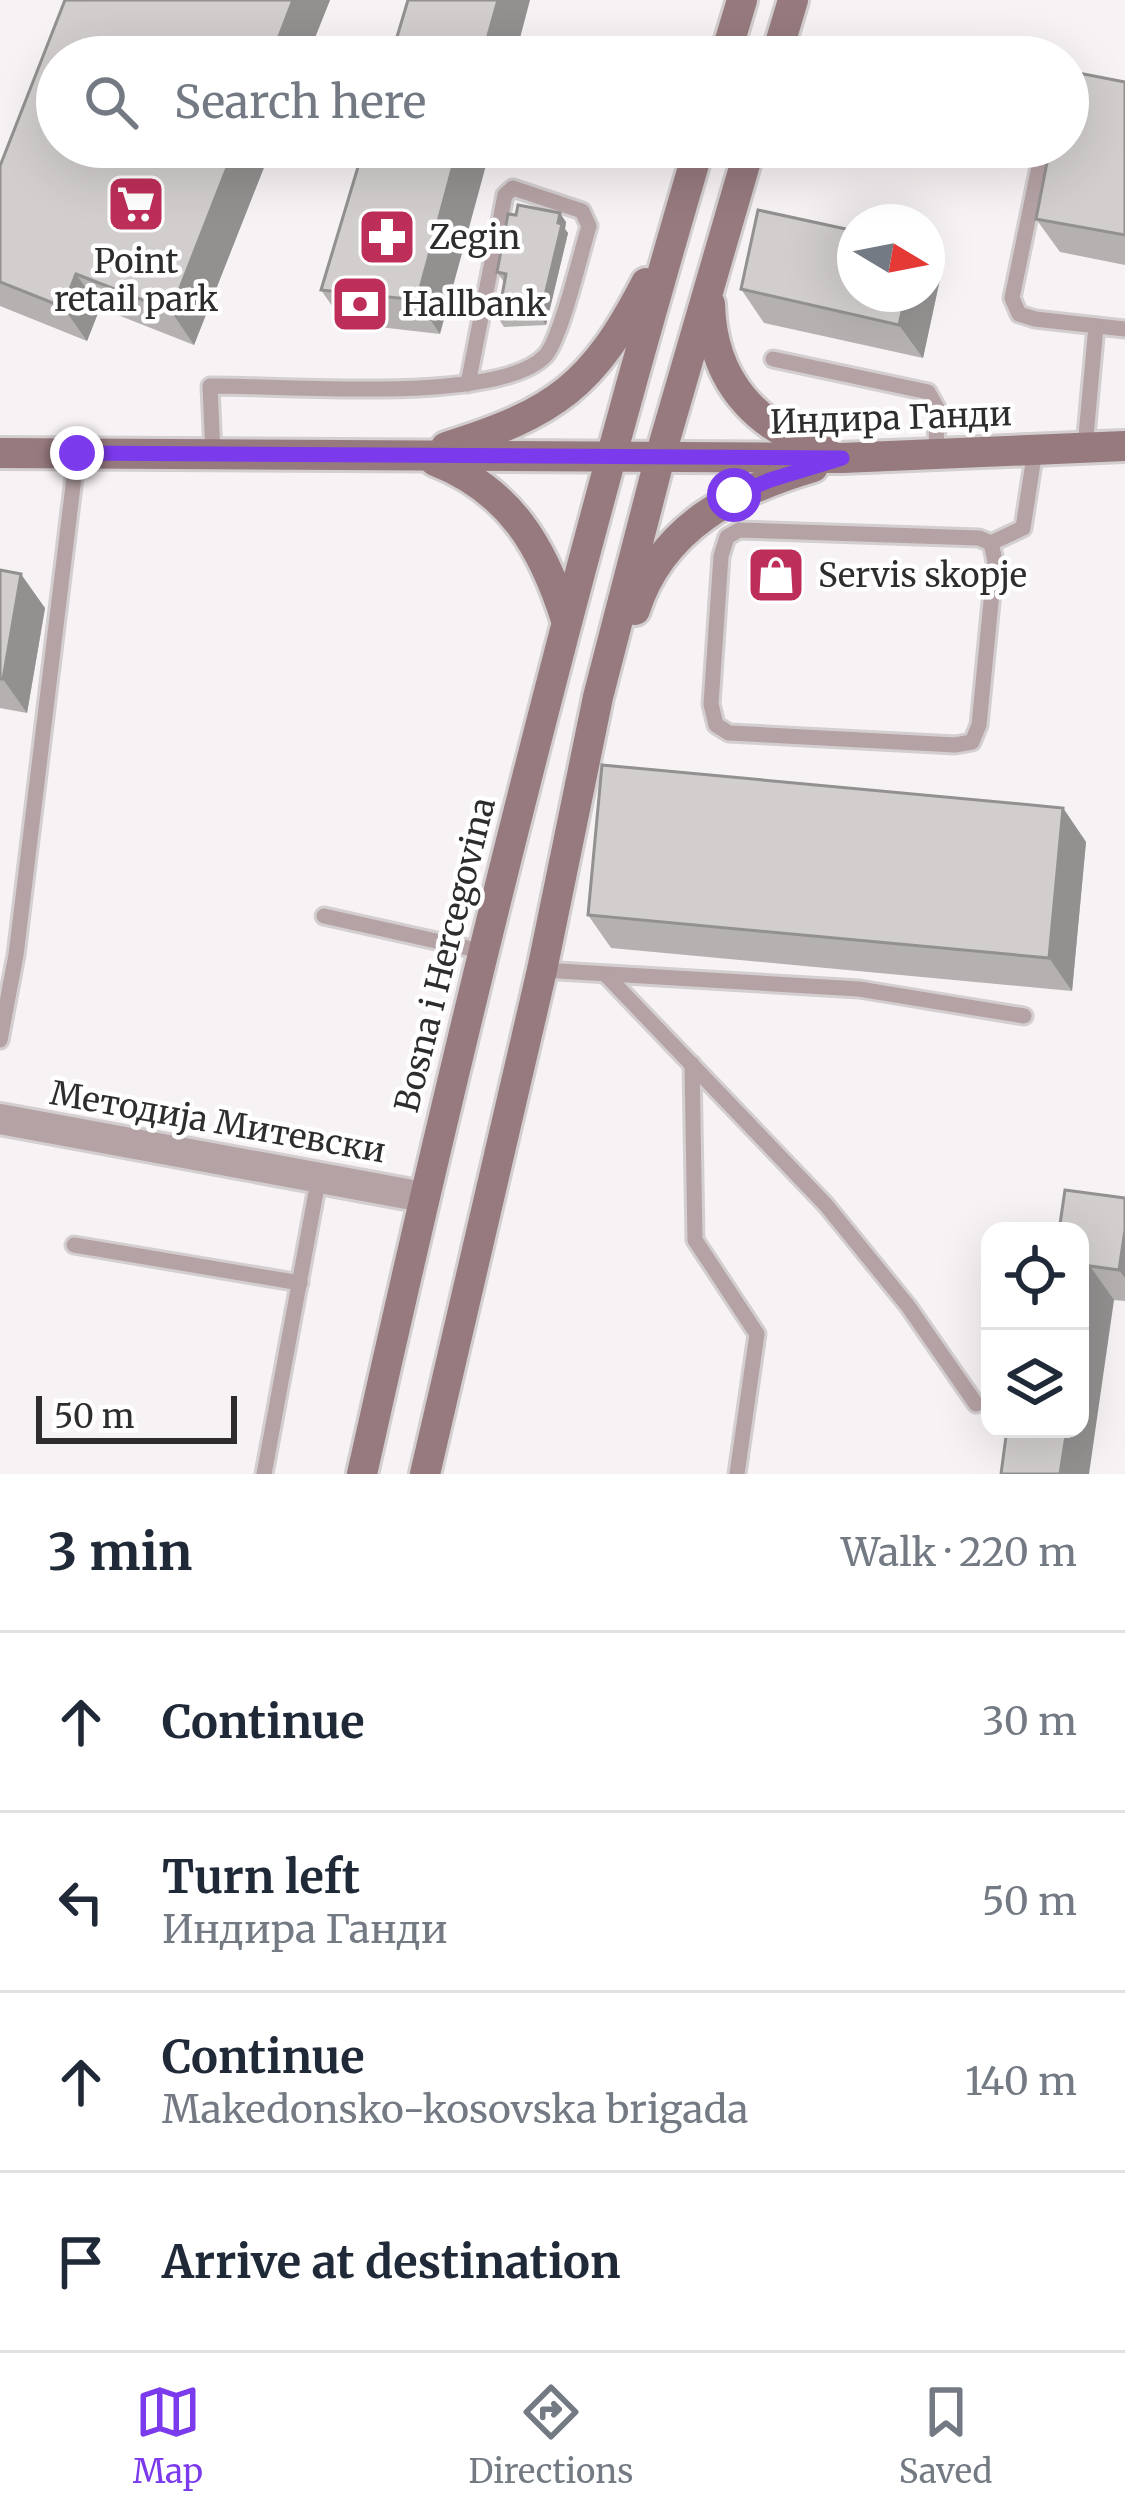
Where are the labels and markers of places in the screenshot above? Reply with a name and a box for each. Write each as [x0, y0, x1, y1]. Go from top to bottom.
supermarket icon: Point retail park [105, 173, 167, 235]
pharmacy icon: Zegin [356, 206, 418, 268]
place label: Zegin [429, 217, 521, 258]
place label: Point retail park [54, 241, 218, 320]
bank icon: Hallbank [329, 273, 391, 335]
place label: Hallbank [402, 284, 547, 325]
shop icon: Servis skopje [745, 544, 807, 606]
place label: Servis skopje [818, 555, 1027, 596]

